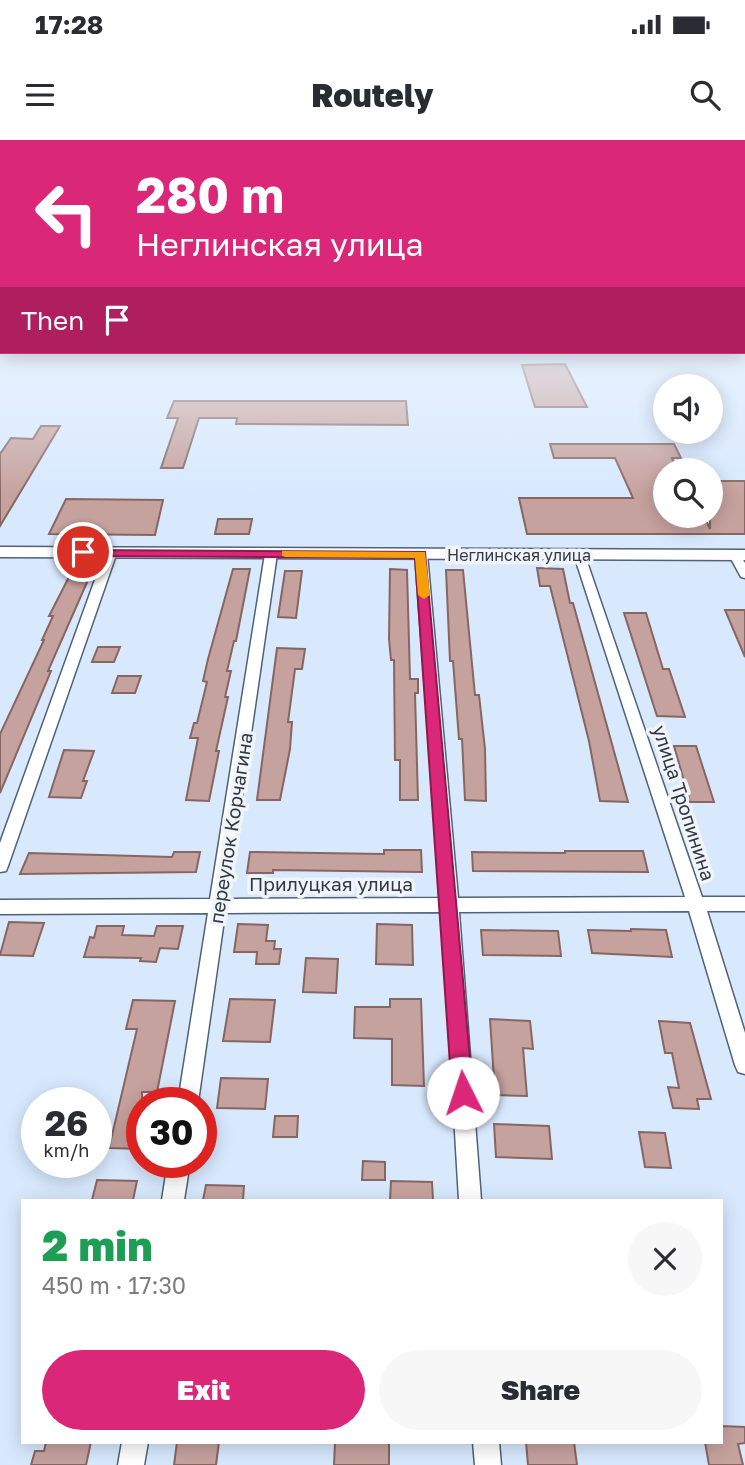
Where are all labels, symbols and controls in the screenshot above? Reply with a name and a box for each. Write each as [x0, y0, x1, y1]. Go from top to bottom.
text: 17:28 [35, 9, 103, 40]
icon: menu [21, 76, 59, 114]
text: Routely [311, 76, 434, 114]
icon: search [686, 76, 724, 114]
text: 280 m [136, 165, 284, 224]
icon: left [21, 168, 112, 259]
text: Неглинская улица [136, 225, 424, 263]
icon: arrive [98, 301, 136, 339]
text: Then [21, 305, 84, 336]
map controls [653, 374, 723, 528]
button: sound [653, 374, 723, 444]
button: search [653, 458, 723, 528]
pin [53, 522, 113, 582]
icon: arrive [64, 533, 102, 571]
street label: Неглинская улица [447, 545, 591, 565]
street label: улица Тропинина [648, 722, 720, 883]
street label: переулок Корчагина [204, 731, 257, 925]
street label: Прилуцкая улица [249, 872, 413, 895]
position arrow [426, 1056, 500, 1130]
speed limit sign: 30 [126, 1087, 217, 1178]
text: 26 [45, 1102, 88, 1144]
text: km/h [44, 1139, 89, 1161]
text: 2 min [42, 1220, 153, 1270]
button: close [628, 1222, 702, 1296]
text: 450 m · 17:30 [42, 1271, 186, 1299]
button: Exit [42, 1350, 365, 1430]
button: Share [379, 1350, 702, 1430]

